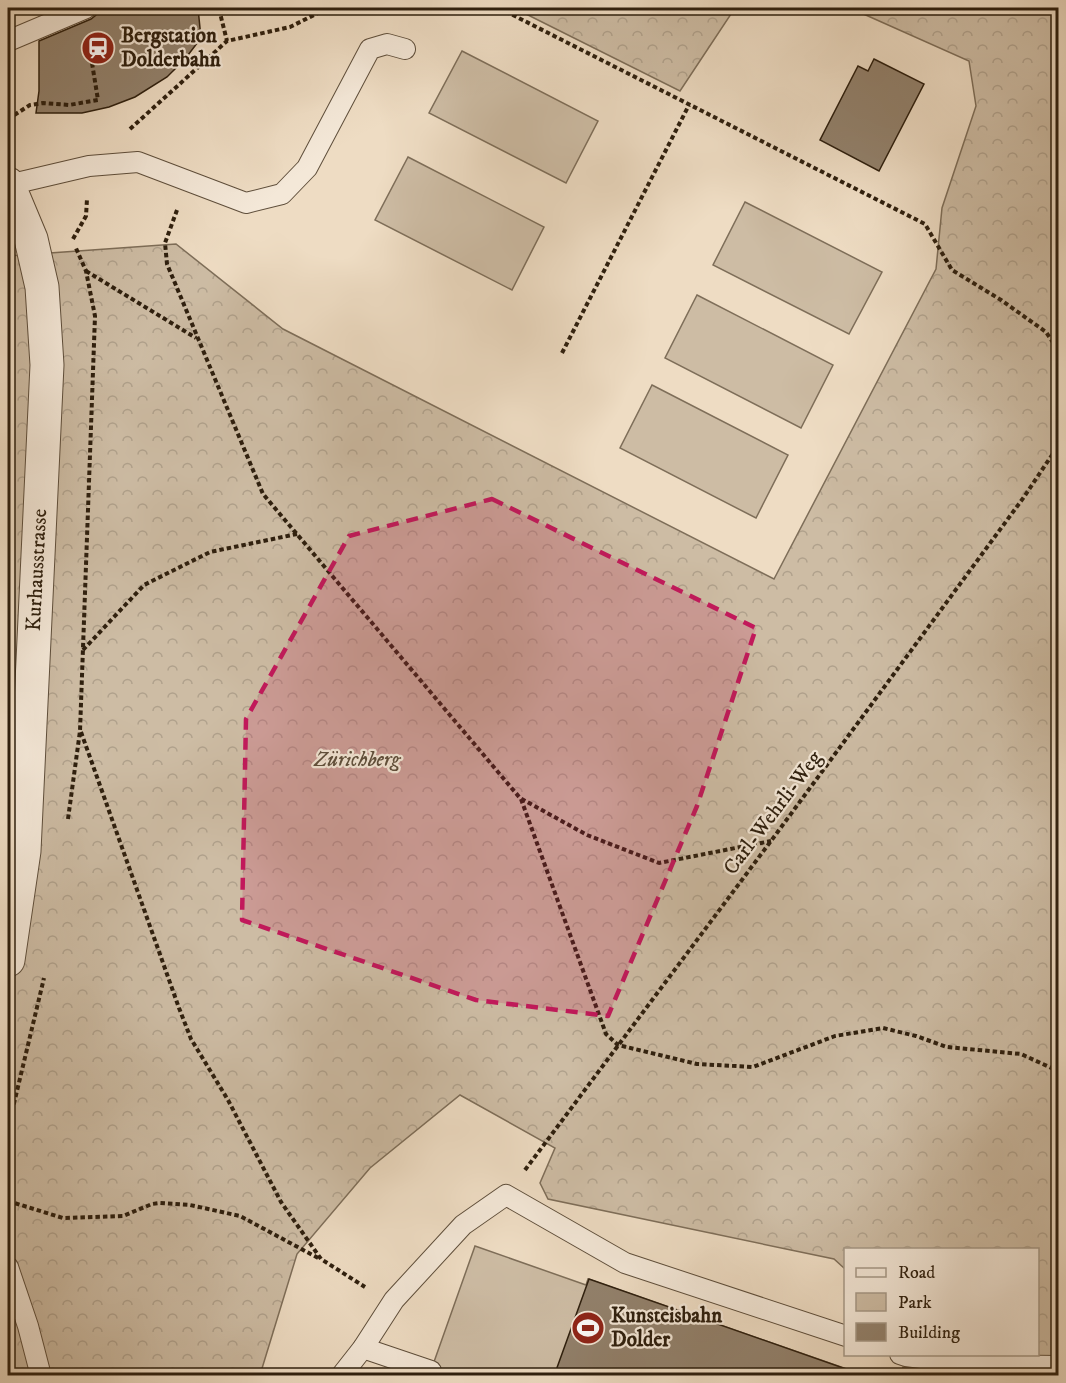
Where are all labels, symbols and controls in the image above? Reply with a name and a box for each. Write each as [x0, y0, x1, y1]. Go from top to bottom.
place label: Bergstation Dolderbahn [121, 23, 222, 73]
station icon: Bergstation Dolderbahn [80, 30, 116, 66]
street label: Kurhausstrasse [21, 508, 53, 632]
street label: Carl-Wehrli-Weg [718, 745, 829, 880]
park label: Zürichberg [313, 747, 401, 773]
legend [844, 1248, 1039, 1356]
text: Road [898, 1262, 935, 1284]
text: Park [898, 1292, 932, 1314]
place label: Kunsteisbahn Dolder [611, 1303, 723, 1353]
sports icon: Kunsteisbahn Dolder [570, 1310, 606, 1346]
text: Building [898, 1322, 960, 1344]

